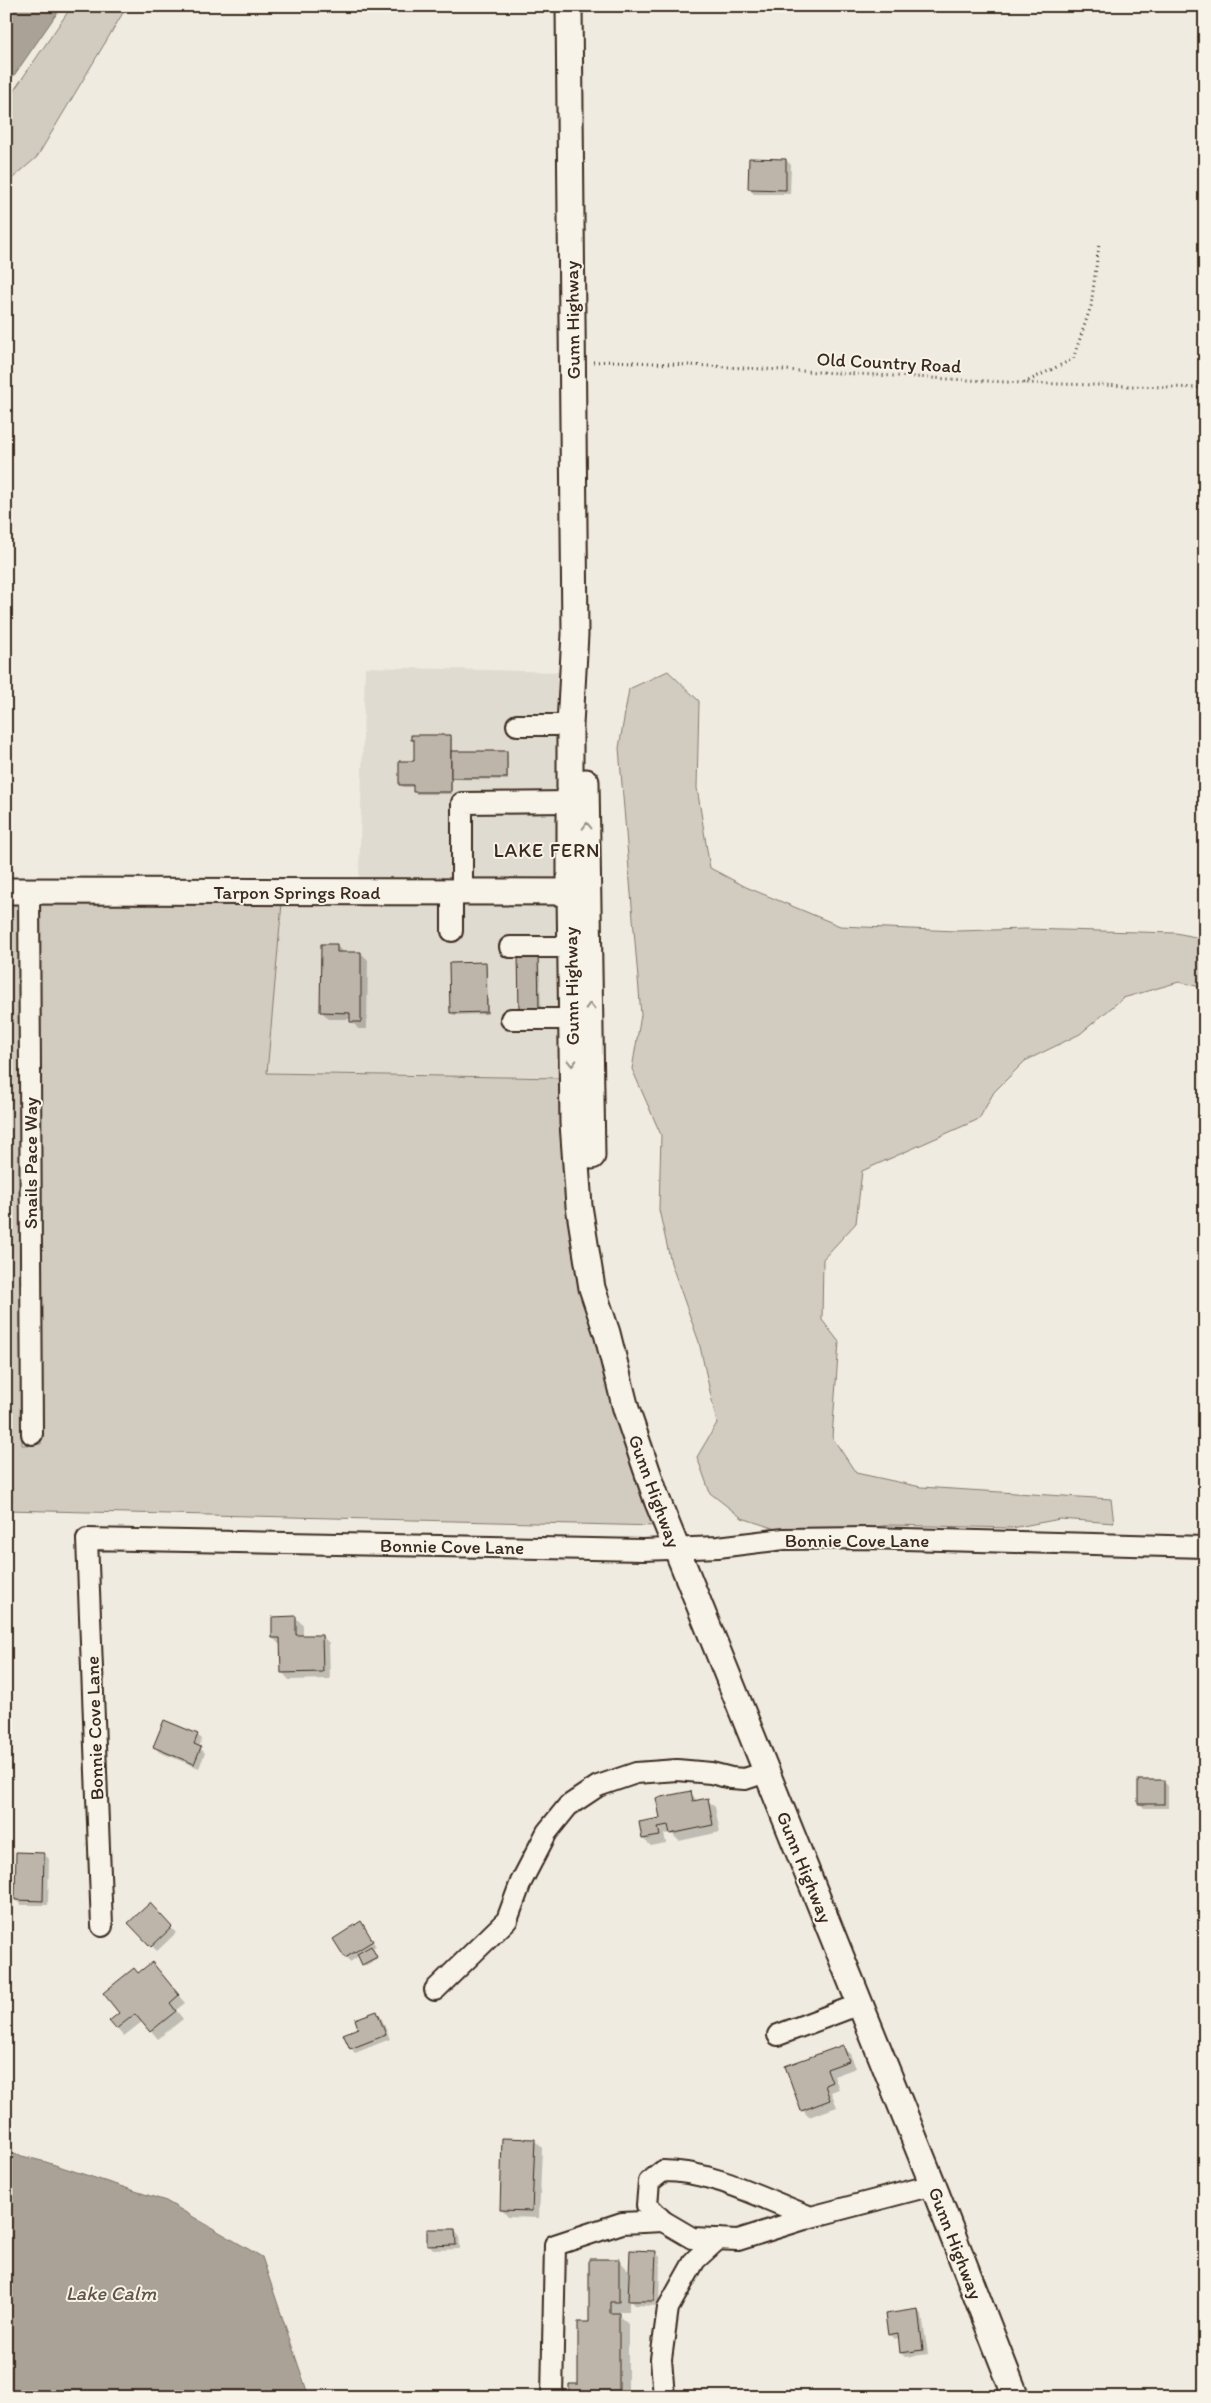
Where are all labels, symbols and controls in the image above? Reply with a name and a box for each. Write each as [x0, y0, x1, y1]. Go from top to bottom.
street label: Gunn Highway [560, 261, 585, 379]
street label: Old Country Road [816, 347, 963, 378]
one-way arrow [582, 821, 592, 829]
district label: LAKE FERN [493, 838, 601, 862]
street label: Tarpon Springs Road [213, 881, 381, 904]
street label: Gunn Highway [559, 927, 584, 1045]
one-way arrow [584, 1002, 595, 1010]
one-way arrow [567, 1060, 577, 1067]
street label: Snails Pace Way [19, 1097, 42, 1229]
street label: Gunn Highway [623, 1432, 686, 1551]
street label: Bonnie Cove Lane [785, 1529, 929, 1552]
street label: Bonnie Cove Lane [380, 1534, 524, 1559]
street label: Bonnie Cove Lane [80, 1655, 109, 1801]
street label: Gunn Highway [772, 1808, 837, 1926]
street label: Gunn Highway [924, 2184, 988, 2303]
water label: Lake Calm [66, 2281, 156, 2305]

